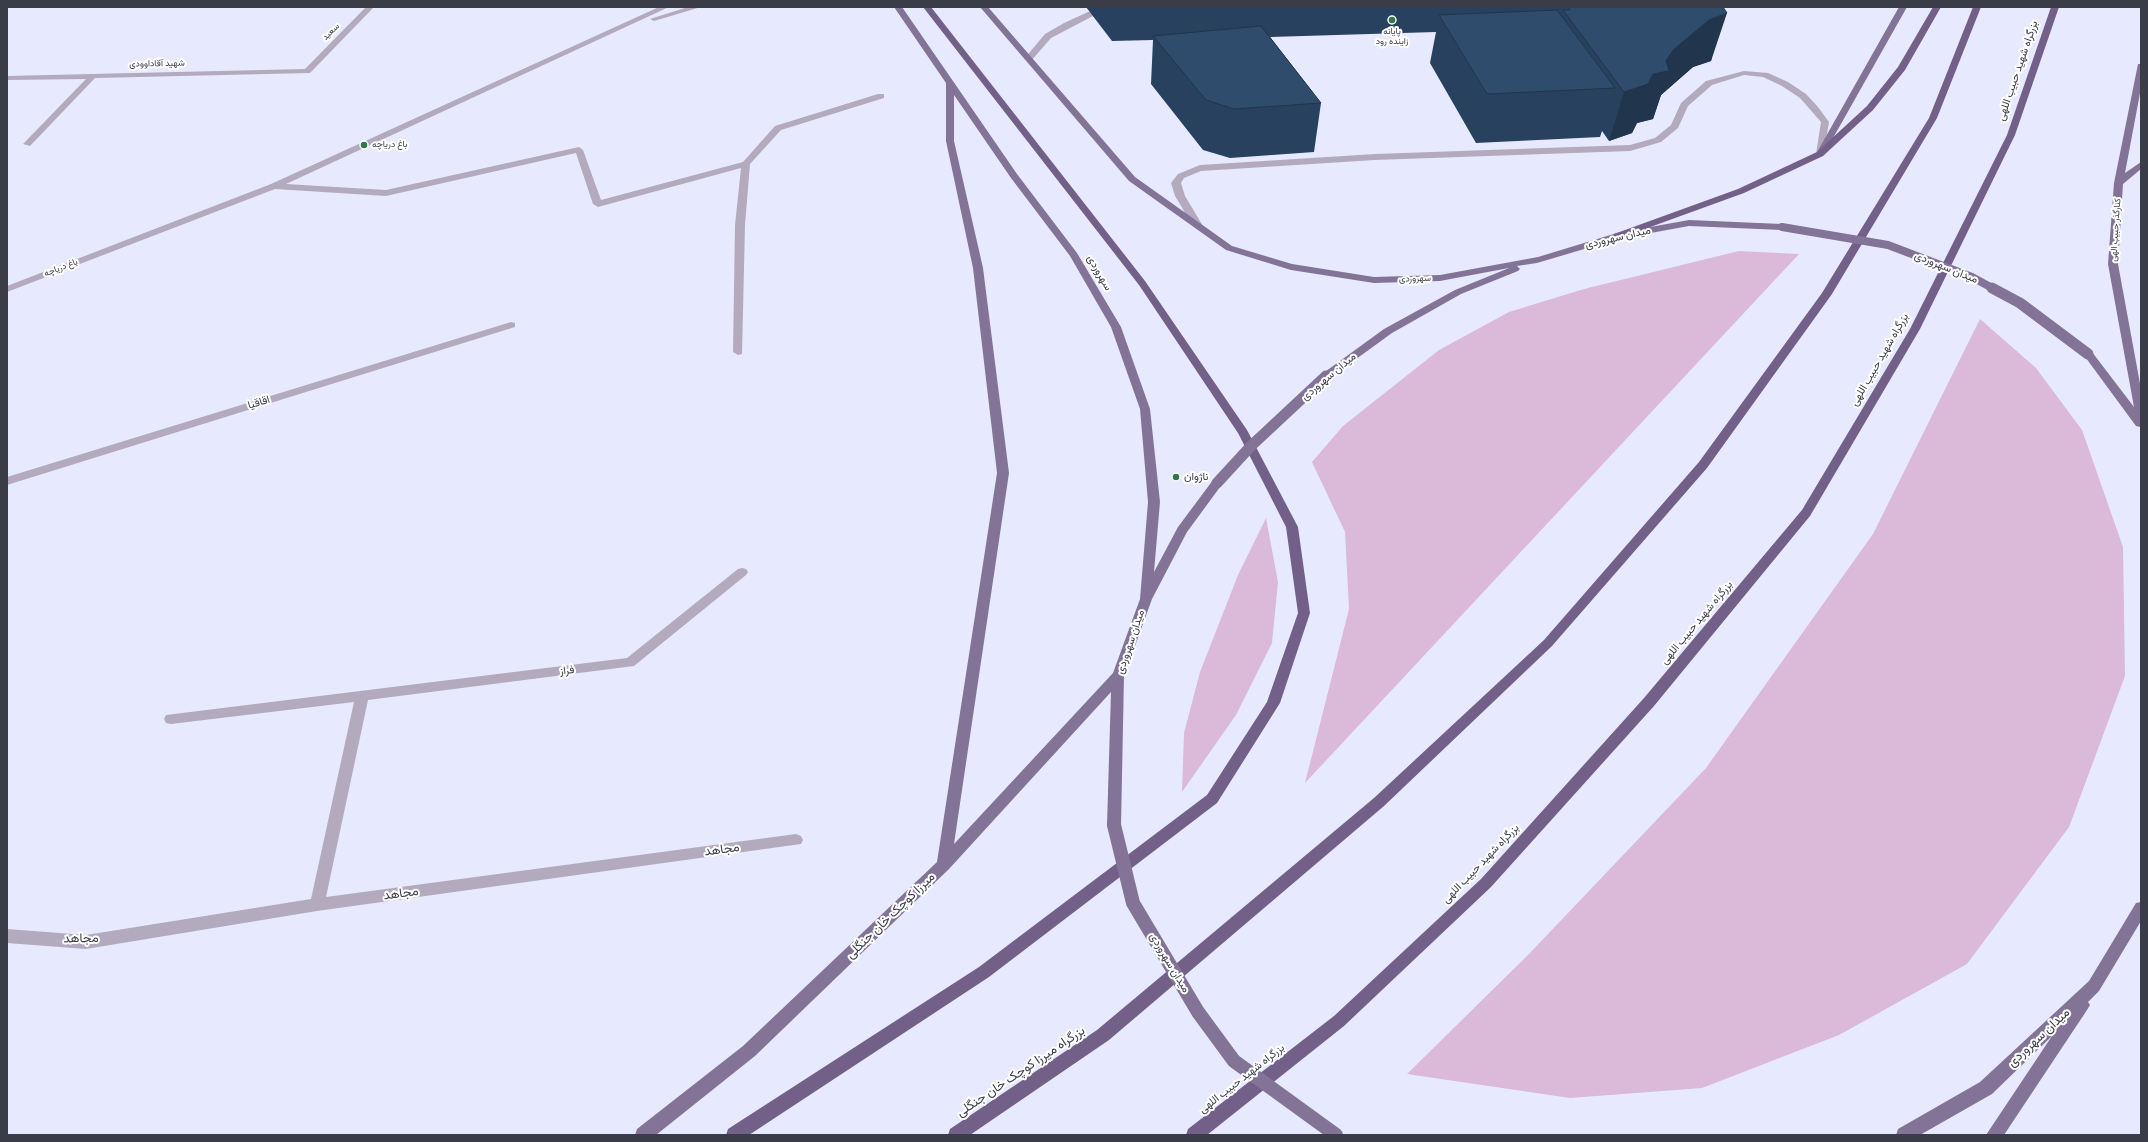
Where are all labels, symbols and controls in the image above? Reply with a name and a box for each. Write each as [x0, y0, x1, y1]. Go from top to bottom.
marker: پایانه زاینده رود [1387, 15, 1397, 25]
street label: بزرگراه شهید حبیب اللهی [1995, 19, 2041, 123]
street label: سعید [320, 21, 342, 43]
place label: پایانه زاینده رود [1376, 27, 1408, 48]
street label: شهید آقاداوودی [129, 58, 185, 70]
marker: باغ دریاچه [359, 140, 369, 150]
place label: باغ دریاچه [372, 140, 407, 150]
street label: کنارگذر حبیب الهی [2108, 198, 2124, 262]
street label: میدان سهروردی [1584, 224, 1652, 252]
street label: میدان سهروردی [1912, 249, 1980, 287]
street label: سهروردی [1084, 253, 1114, 293]
street label: باغ دریاچه [43, 257, 79, 279]
street label: سهروردی [1399, 273, 1431, 285]
street label: بزرگراه شهید حبیب اللهی [1848, 311, 1912, 409]
street label: میدان سهروردی [1299, 350, 1359, 404]
street label: اقاقیا [246, 393, 272, 413]
place label: ناژوان [1184, 470, 1209, 484]
marker: ناژوان [1171, 472, 1181, 482]
street label: بزرگراه شهید حبیب اللهی [1658, 579, 1736, 667]
street label: میدان سهروردی [1114, 608, 1148, 676]
street label: فراز [559, 664, 575, 678]
street label: بزرگراه شهید حبیب اللهی [1440, 822, 1522, 906]
street label: مجاهد [704, 840, 740, 860]
street label: میرزا کوچک خان جنگلی [843, 869, 939, 963]
street label: مجاهد [383, 884, 419, 904]
street label: مجاهد [63, 931, 99, 947]
street label: میدان سهروردی [1146, 931, 1192, 995]
street label: میدان سهروردی [2005, 1005, 2073, 1071]
street label: بزرگراه میرزا کوچک خان جنگلی [954, 1023, 1088, 1121]
street label: بزرگراه شهید حبیب اللهی [1197, 1041, 1287, 1117]

